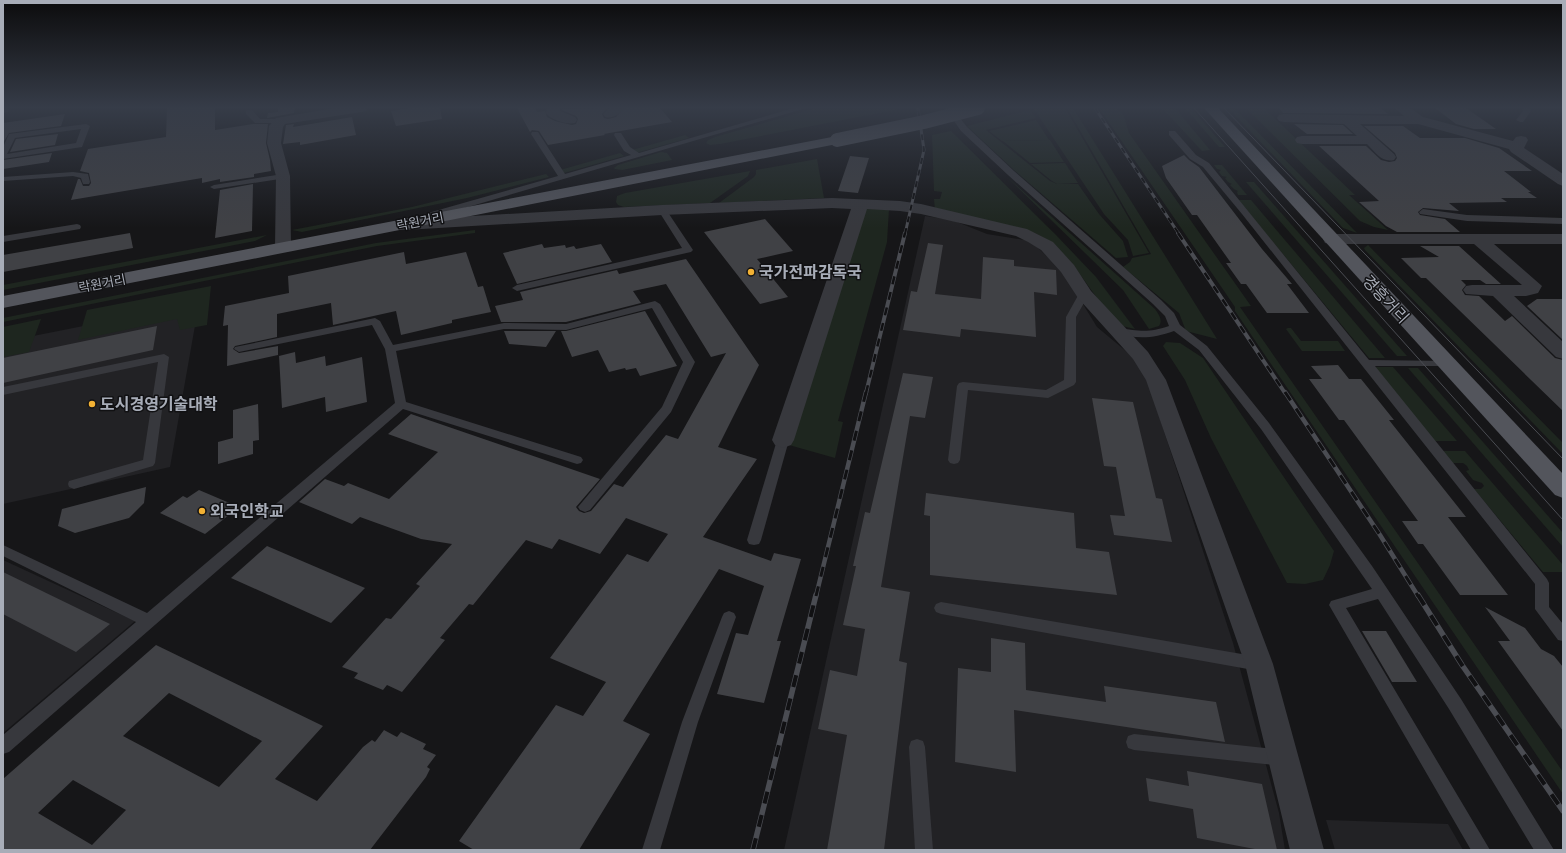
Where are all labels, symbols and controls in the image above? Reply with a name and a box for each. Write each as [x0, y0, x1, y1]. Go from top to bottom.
street label: 락원거리 [395, 208, 445, 235]
place label: 국가전파감독국 [759, 261, 862, 284]
marker: 국가전파감독국 [746, 267, 756, 277]
street label: 락원거리 [77, 270, 127, 297]
street label: 경흥거리 [1357, 270, 1414, 329]
place label: 도시경영기술대학 [100, 393, 218, 416]
marker: 도시경영기술대학 [87, 399, 97, 409]
place label: 외국인학교 [210, 500, 284, 523]
marker: 외국인학교 [197, 506, 207, 516]

